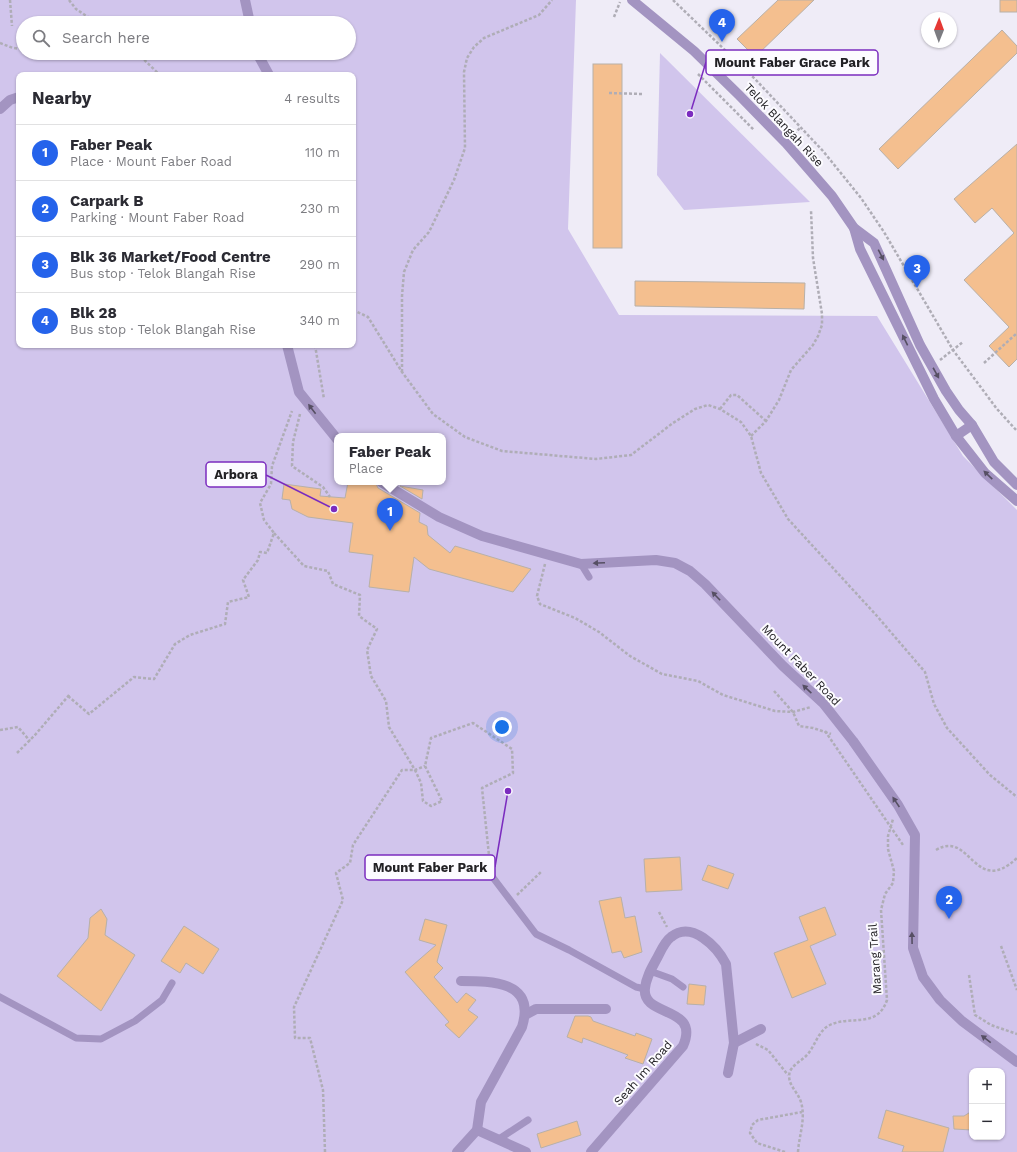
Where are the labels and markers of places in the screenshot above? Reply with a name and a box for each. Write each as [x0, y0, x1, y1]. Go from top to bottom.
pin: 4 [709, 9, 735, 42]
callout: Mount Faber Grace Park [706, 50, 878, 75]
pin: 3 [904, 255, 930, 288]
callout: Arbora [206, 462, 266, 487]
pin: 1 [377, 498, 403, 531]
callout: Mount Faber Park [365, 855, 495, 880]
pin: 2 [936, 886, 962, 919]

